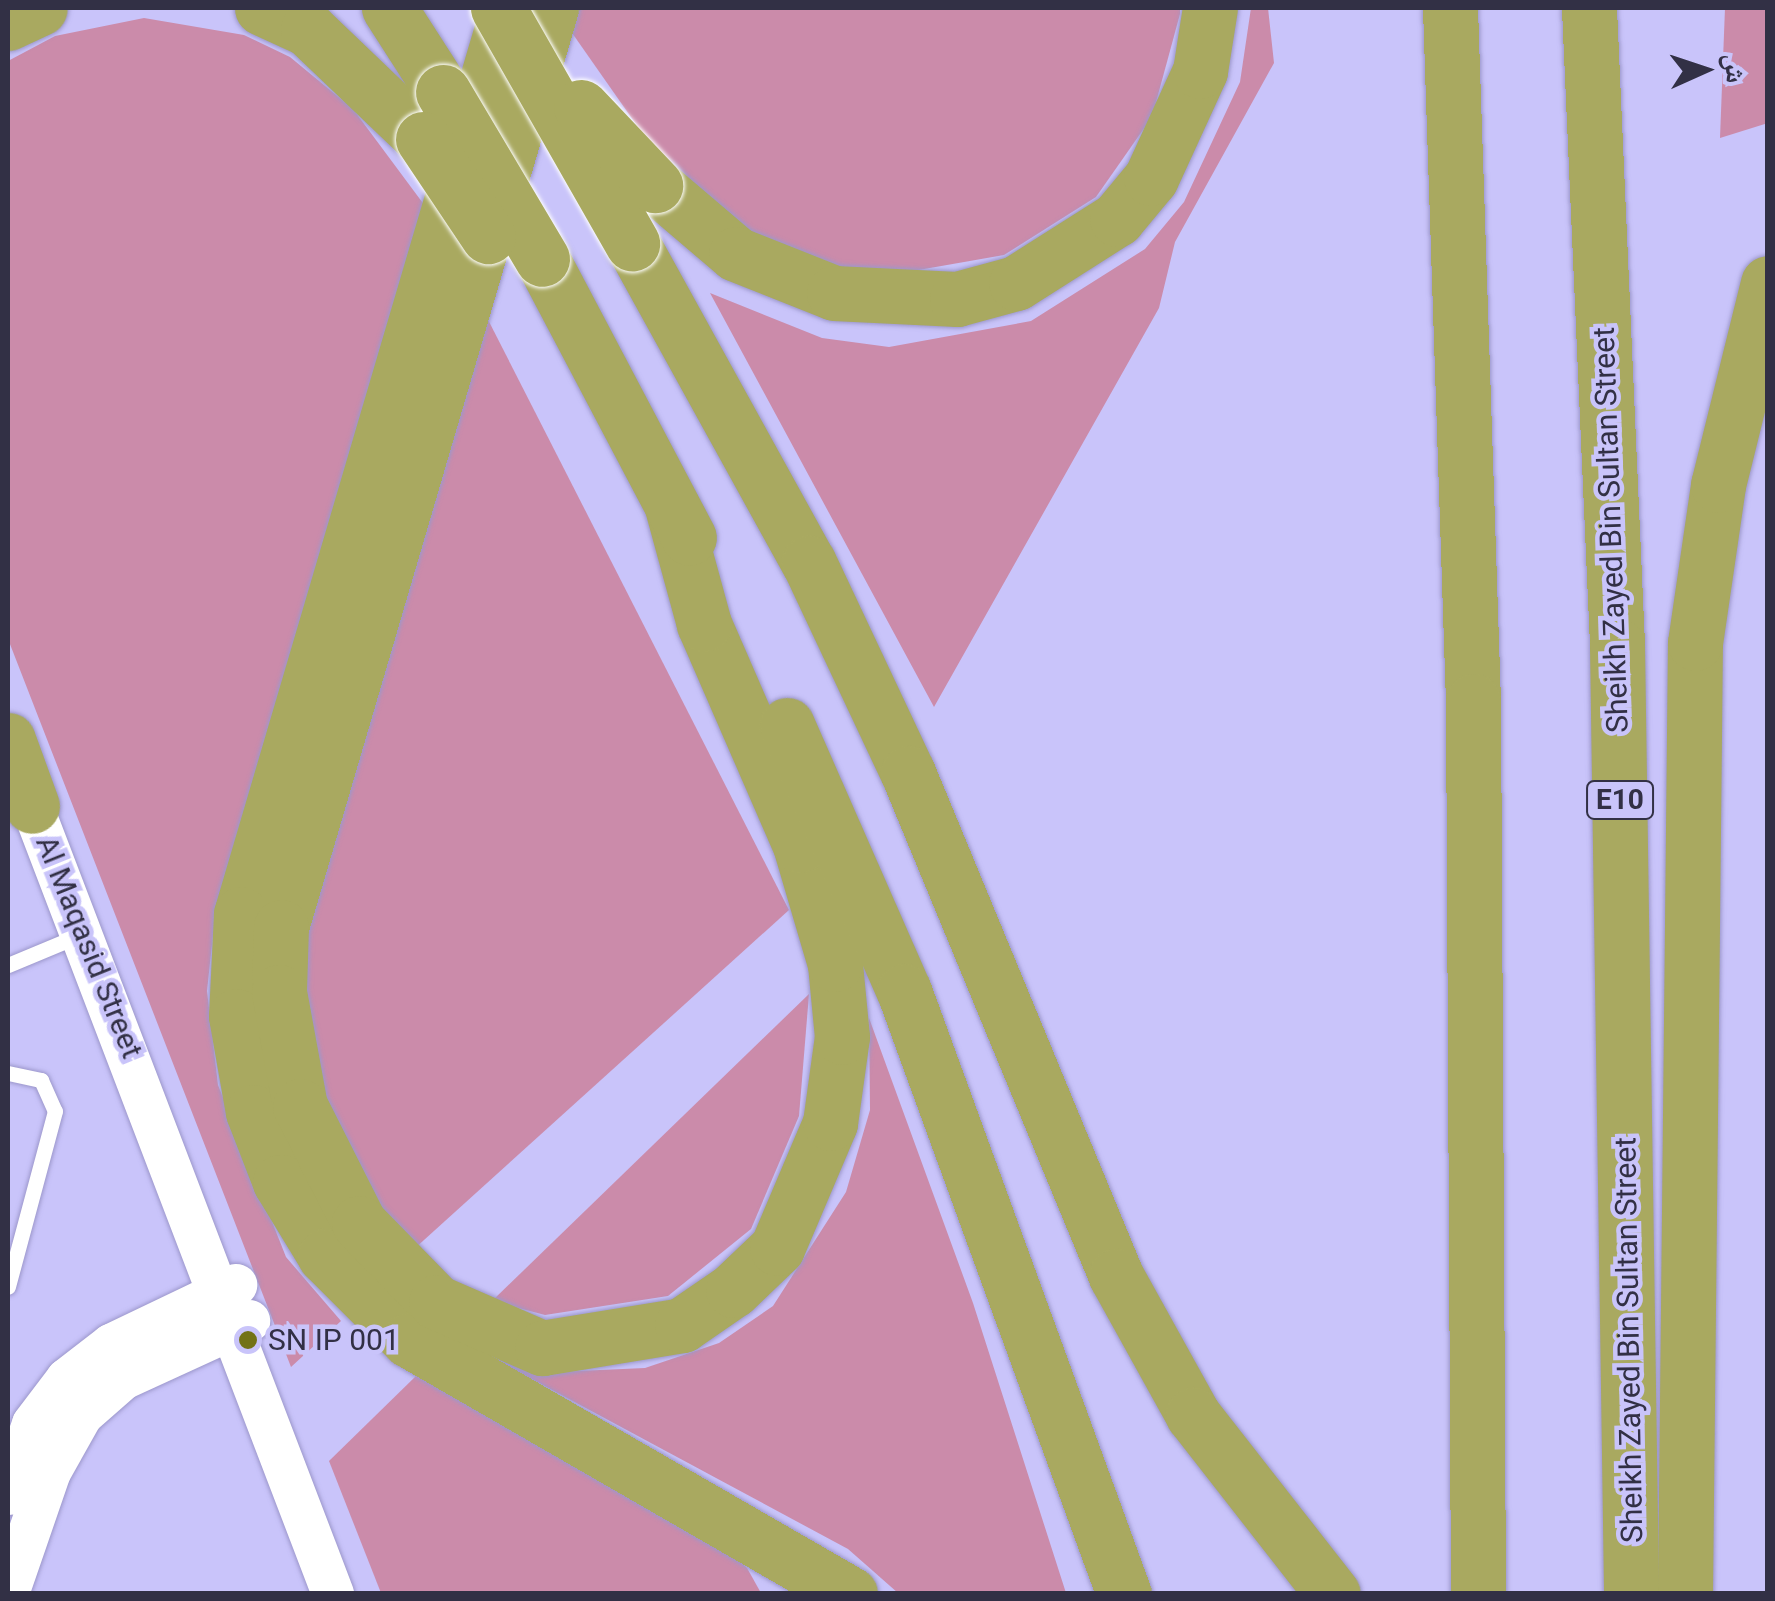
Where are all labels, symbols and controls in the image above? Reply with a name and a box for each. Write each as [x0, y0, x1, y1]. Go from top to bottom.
north arrow [1655, 20, 1755, 120]
text: ش [1718, 53, 1753, 84]
street label: Sheikh Zayed Bin Sultan Street [1586, 327, 1636, 733]
road number: E10 [1585, 777, 1655, 823]
street label: Al Maqasid Street [28, 831, 150, 1063]
street label: Sheikh Zayed Bin Sultan Street [1607, 1137, 1651, 1543]
place label: SN IP 001 [268, 1322, 400, 1358]
marker: SN IP 001 [237, 1329, 259, 1351]

